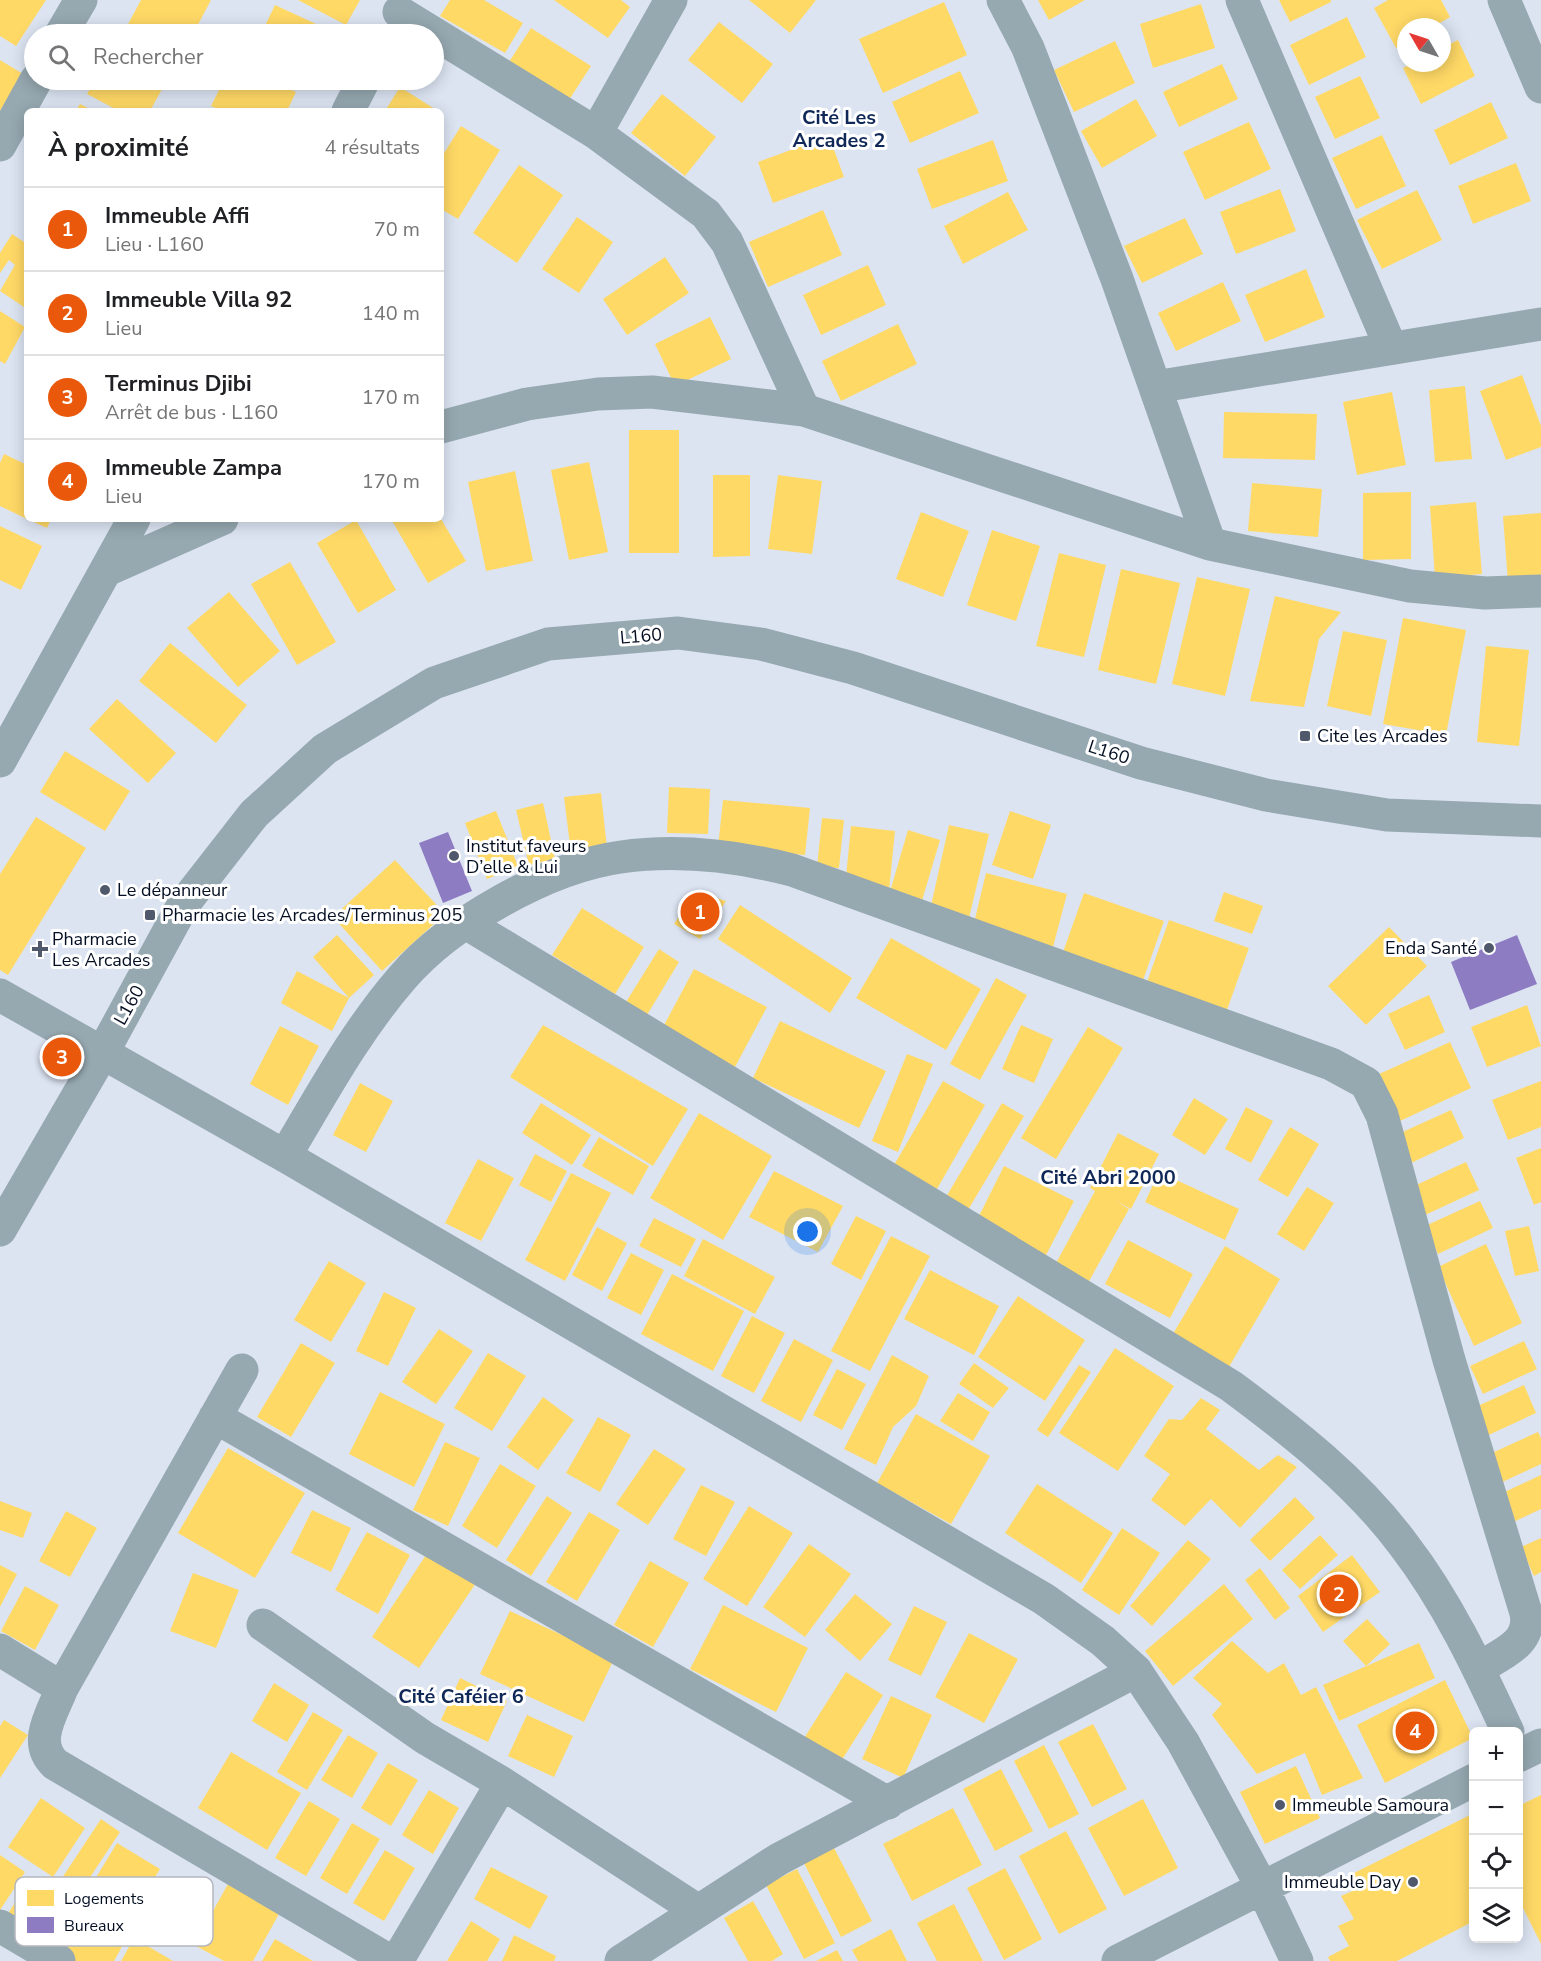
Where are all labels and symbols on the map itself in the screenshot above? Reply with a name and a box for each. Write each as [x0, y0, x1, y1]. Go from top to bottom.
north arrow [1397, 18, 1451, 72]
district label: Cité Les Arcades 2 [793, 104, 885, 154]
street label: L160 [619, 622, 663, 650]
place label: Cite les Arcades [1317, 724, 1448, 748]
marker: Cite les Arcades [1298, 729, 1312, 743]
street label: L160 [1085, 734, 1133, 770]
place label: Institut faveurs D’elle & Lui [466, 834, 586, 879]
marker: Institut faveurs D’elle & Lui [447, 849, 461, 863]
place label: Le dépanneur [117, 878, 228, 902]
marker: Le dépanneur [98, 883, 112, 897]
pin: 1 [680, 890, 720, 934]
place label: Pharmacie les Arcades/Terminus 205 [162, 903, 462, 927]
marker: Pharmacie les Arcades/Terminus 205 [143, 908, 157, 922]
place label: Pharmacie Les Arcades [52, 927, 151, 972]
place label: Enda Santé [1385, 936, 1477, 960]
marker: Enda Santé [1482, 941, 1496, 955]
marker: Pharmacie Les Arcades [33, 942, 47, 956]
street label: L160 [108, 981, 150, 1029]
pin: 3 [42, 1034, 82, 1080]
district label: Cité Abri 2000 [1040, 1164, 1176, 1191]
your location [793, 1217, 822, 1246]
pin: 2 [1320, 1572, 1358, 1616]
district label: Cité Caféier 6 [398, 1683, 524, 1710]
pin: 4 [1396, 1708, 1434, 1754]
place label: Immeuble Samoura [1292, 1793, 1449, 1817]
marker: Immeuble Samoura [1273, 1798, 1287, 1812]
place label: Immeuble Day [1284, 1870, 1402, 1894]
marker: Immeuble Day [1406, 1875, 1420, 1889]
legend [15, 1877, 213, 1946]
text: Logements [64, 1888, 144, 1910]
text: Bureaux [64, 1915, 124, 1937]

